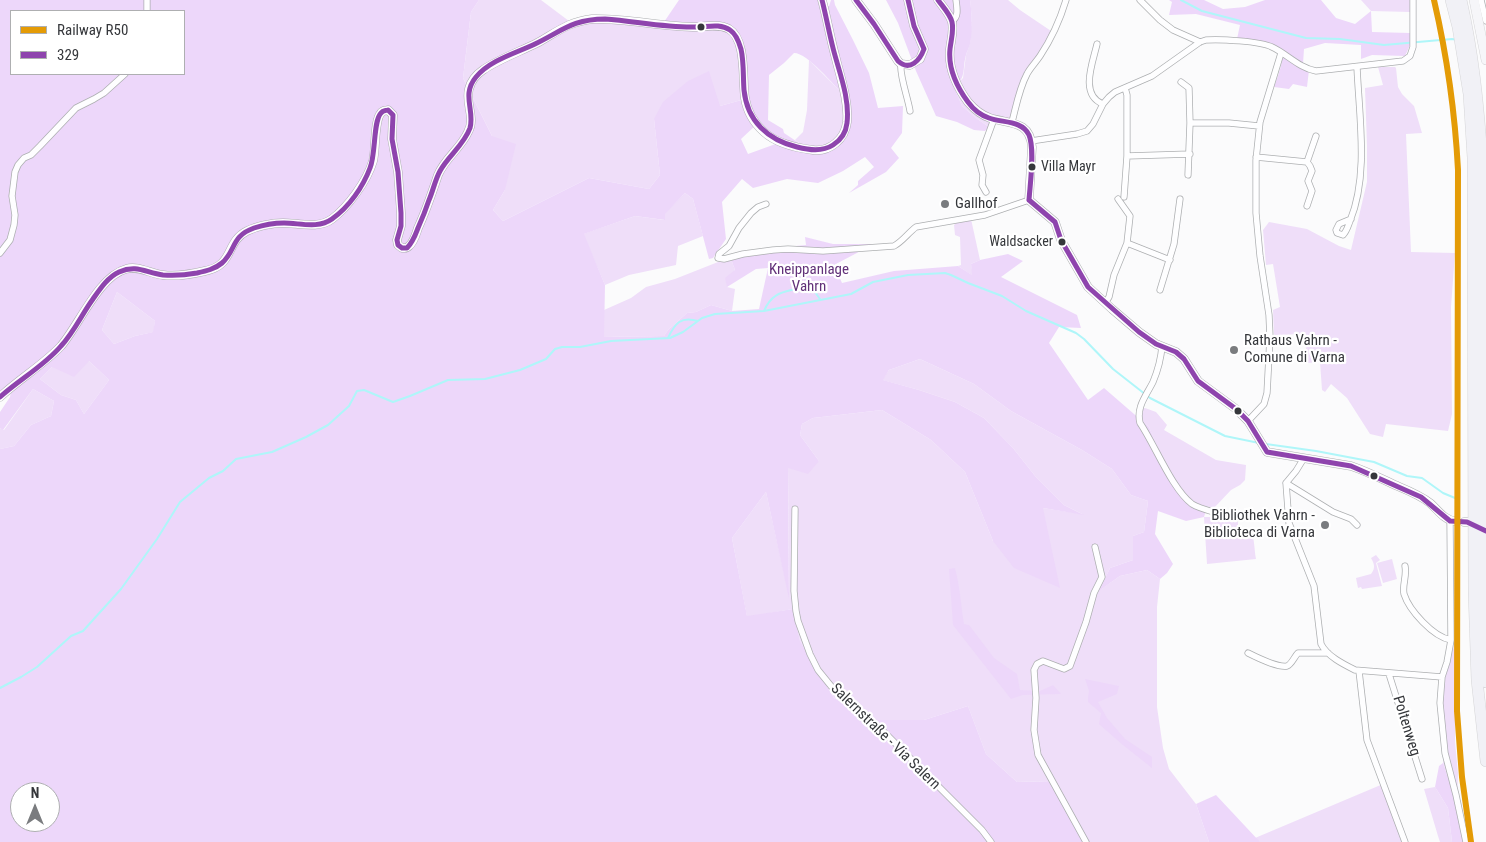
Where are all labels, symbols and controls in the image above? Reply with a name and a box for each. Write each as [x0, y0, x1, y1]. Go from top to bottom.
legend [10, 10, 185, 75]
text: Railway R50 [57, 21, 128, 39]
unlabelled marker [696, 22, 706, 32]
text: 329 [57, 46, 79, 64]
place label: Villa Mayr [1041, 159, 1096, 175]
marker: Villa Mayr [1027, 162, 1037, 172]
place label: Gallhof [955, 195, 997, 213]
marker: Gallhof [939, 198, 951, 210]
place label: Waldsacker [989, 234, 1053, 250]
marker: Waldsacker [1057, 237, 1067, 247]
park label: Kneippanlage Vahrn [769, 261, 849, 296]
place label: Rathaus Vahrn - Comune di Varna [1244, 332, 1345, 367]
marker: Rathaus Vahrn - Comune di Varna [1228, 344, 1240, 356]
unlabelled marker [1233, 406, 1243, 416]
unlabelled marker [1369, 471, 1379, 481]
place label: Bibliothek Vahrn - Biblioteca di Varna [1204, 507, 1315, 542]
marker: Bibliothek Vahrn - Biblioteca di Varna [1319, 519, 1331, 531]
street label: Salernstraße - Via Salern [827, 680, 943, 794]
street label: Poltenweg [1388, 694, 1424, 758]
north arrow [10, 782, 60, 832]
text: N [31, 785, 39, 801]

